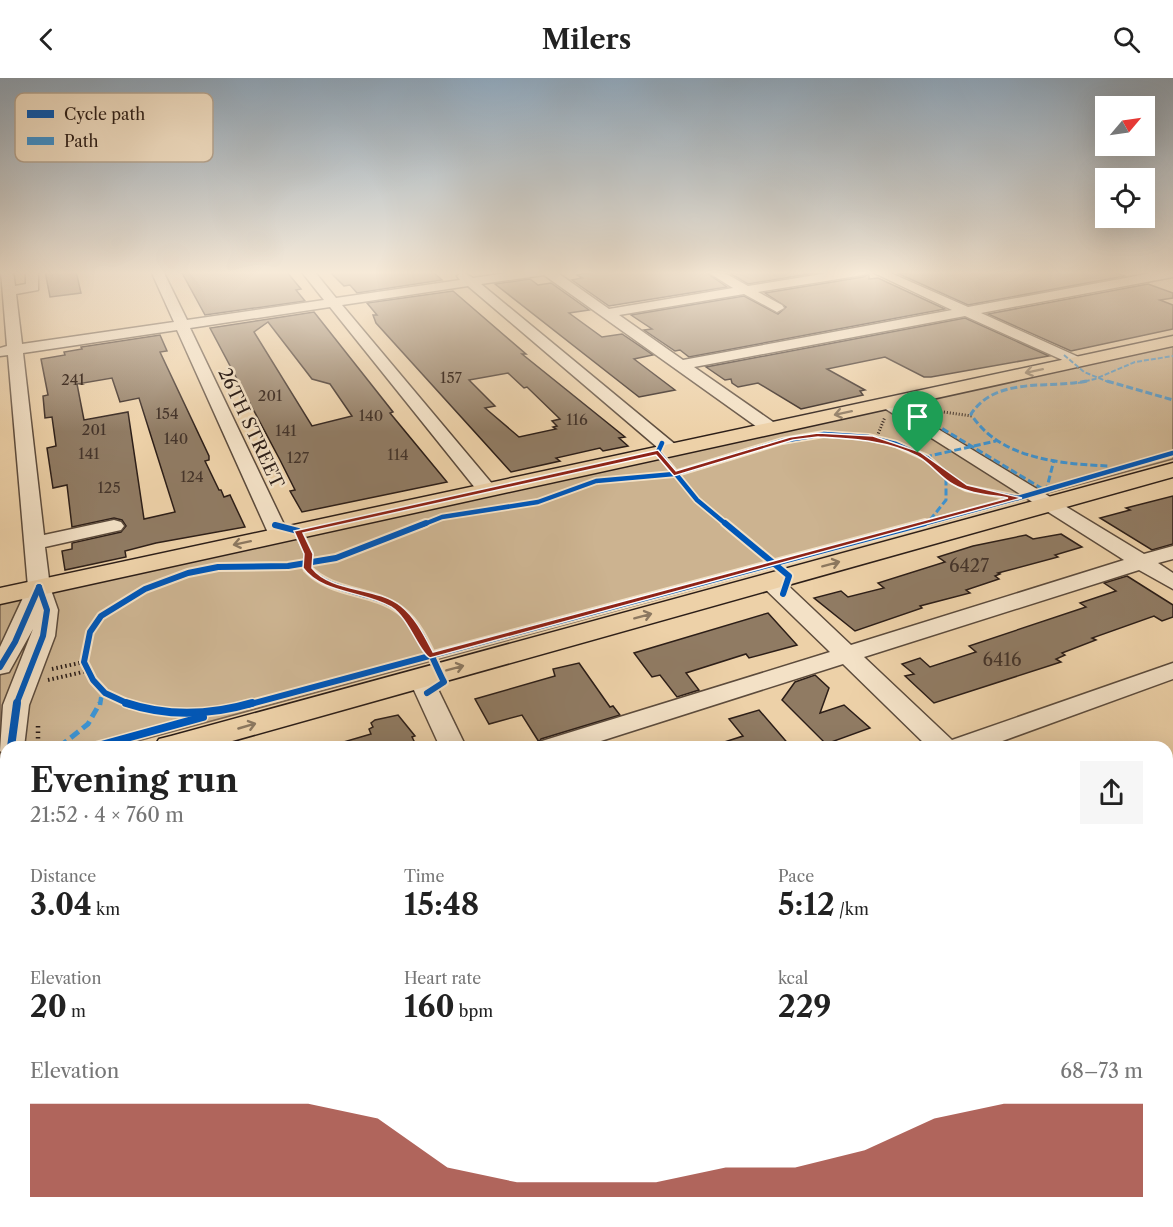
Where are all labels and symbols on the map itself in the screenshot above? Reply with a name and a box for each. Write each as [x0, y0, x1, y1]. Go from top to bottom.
legend [15, 93, 213, 162]
north arrow [1095, 96, 1155, 156]
text: Cycle path [64, 104, 145, 124]
text: Path [64, 131, 98, 151]
street label: 26TH STREET [214, 364, 289, 492]
one-way arrow [1025, 366, 1044, 378]
house number: 157 [440, 368, 463, 387]
house number: 241 [61, 370, 85, 389]
house number: 201 [258, 386, 283, 405]
pin [892, 391, 943, 453]
house number: 154 [155, 404, 179, 423]
house number: 140 [359, 406, 383, 425]
one-way arrow [834, 408, 854, 419]
house number: 116 [566, 410, 588, 429]
house number: 201 [82, 420, 107, 439]
house number: 141 [275, 421, 297, 440]
house number: 140 [164, 429, 188, 448]
house number: 141 [78, 444, 100, 463]
house number: 114 [387, 445, 409, 464]
house number: 127 [287, 448, 310, 467]
house number: 124 [180, 467, 204, 486]
house number: 125 [97, 478, 121, 497]
one-way arrow [233, 538, 252, 550]
house number: 6427 [949, 555, 989, 577]
one-way arrow [821, 558, 840, 569]
one-way arrow [633, 609, 652, 621]
house number: 6416 [982, 649, 1022, 671]
one-way arrow [445, 661, 464, 673]
one-way arrow [237, 719, 256, 731]

